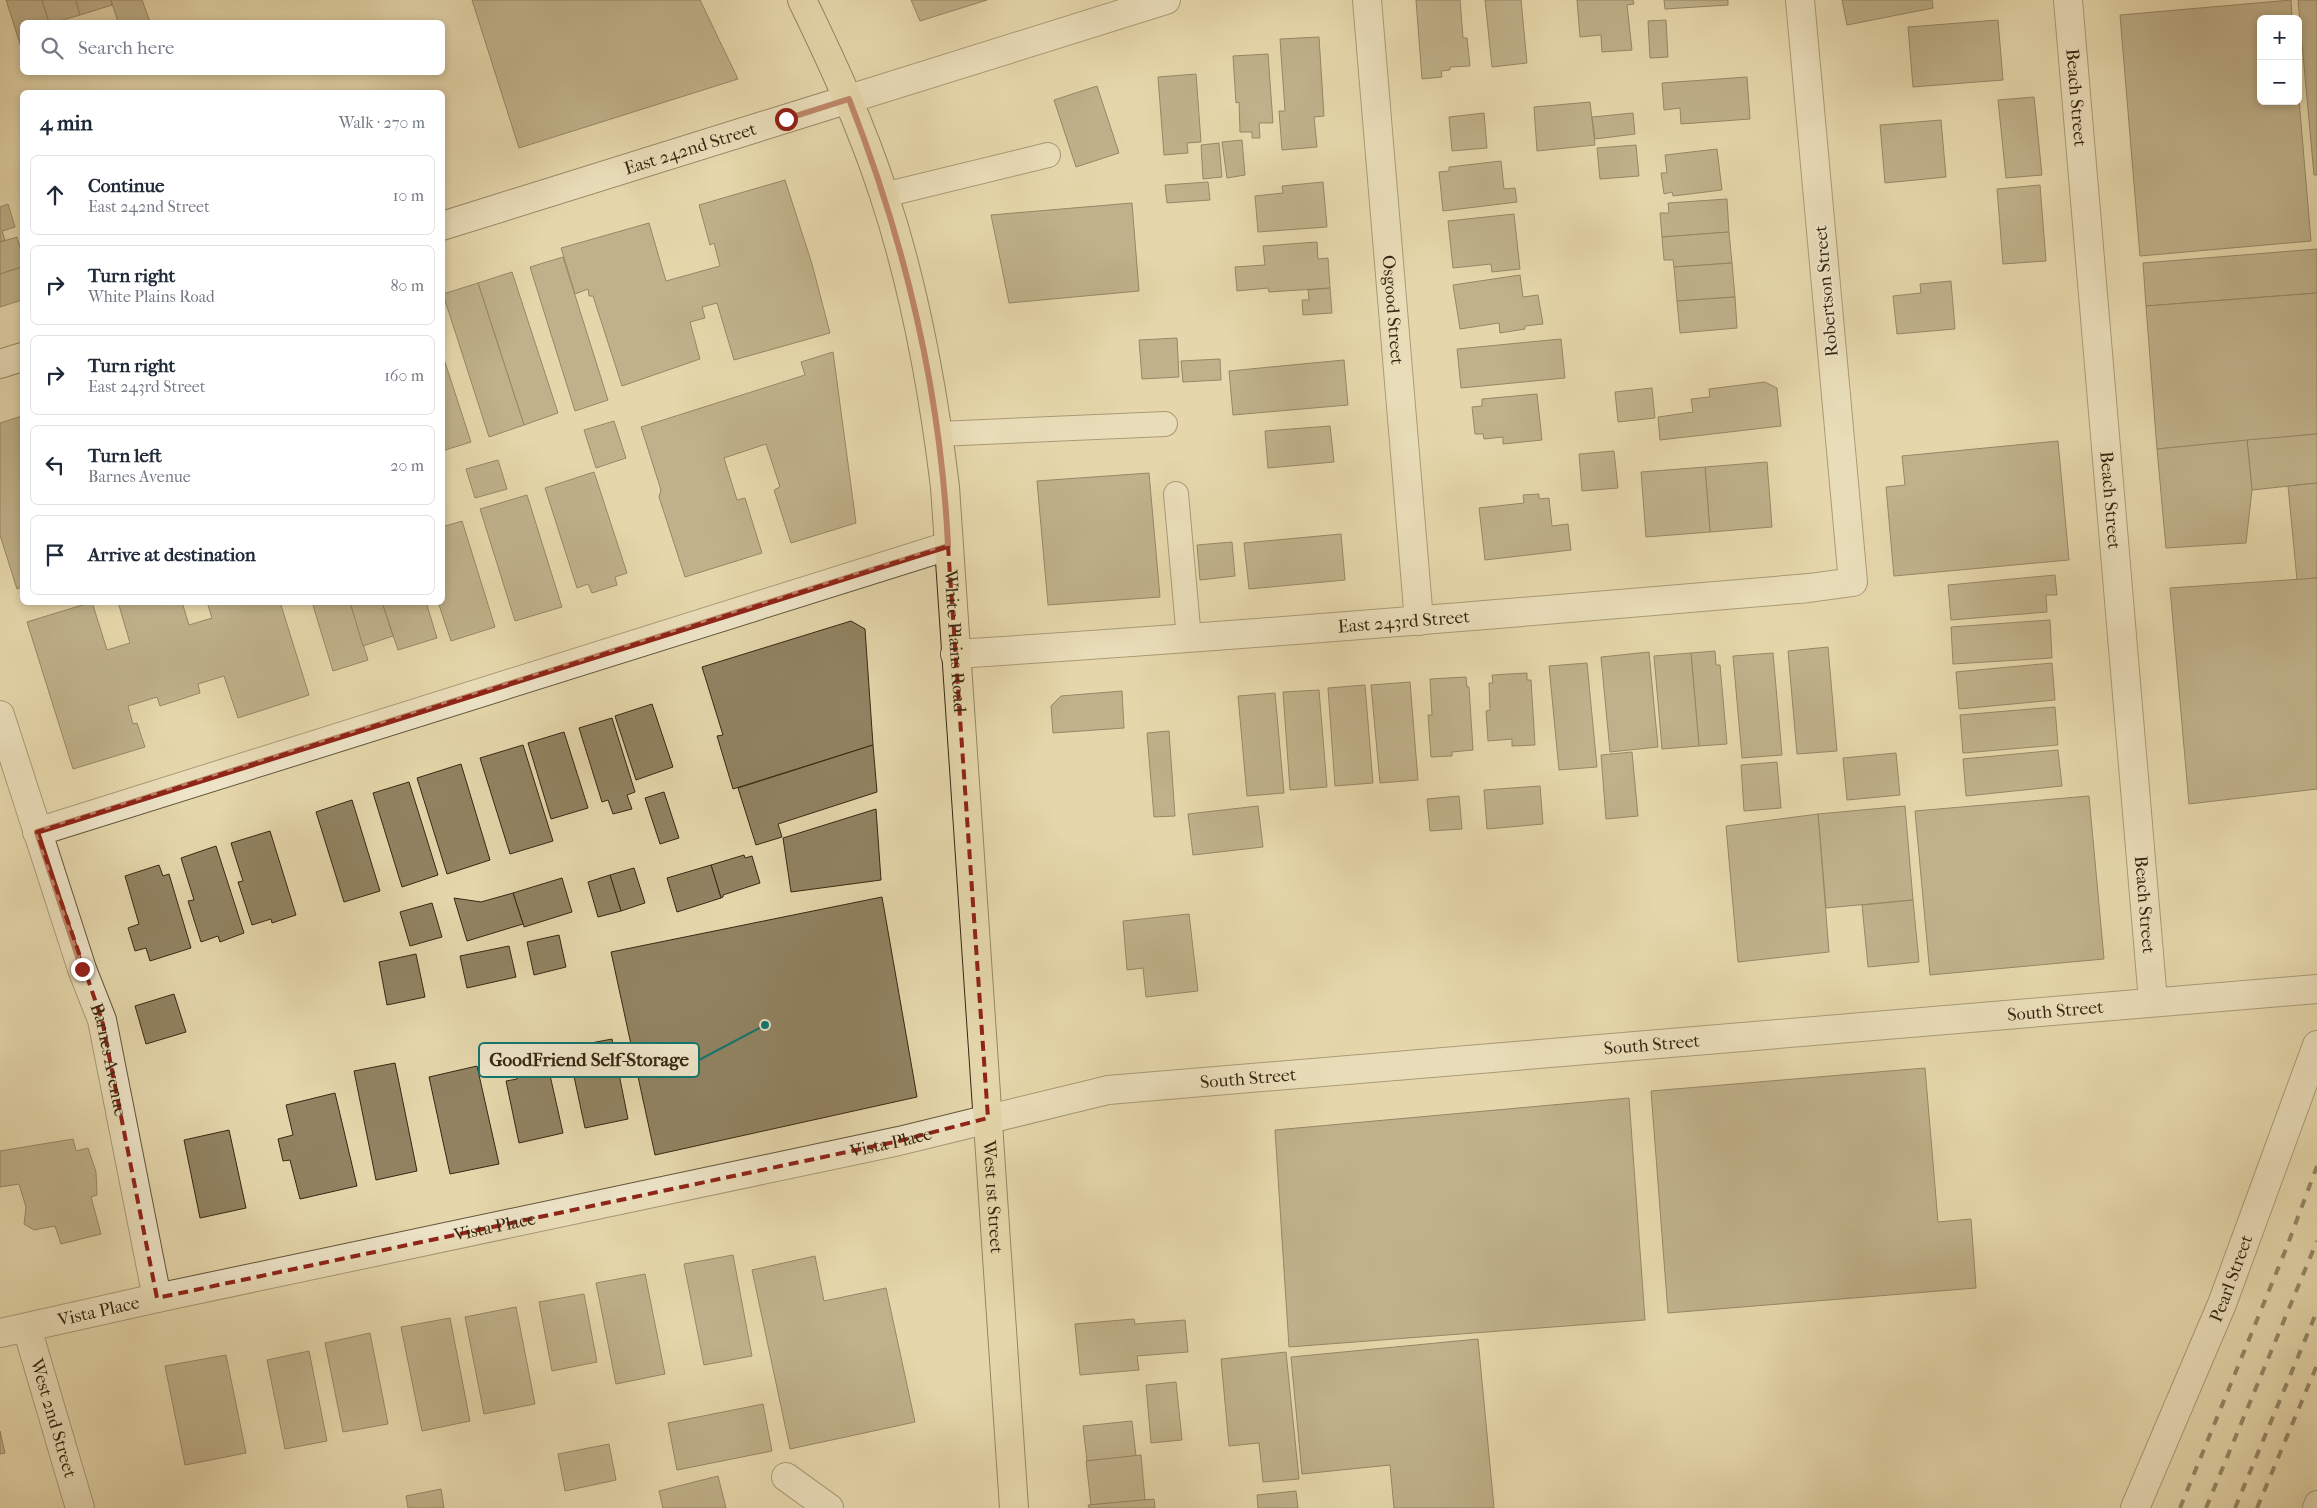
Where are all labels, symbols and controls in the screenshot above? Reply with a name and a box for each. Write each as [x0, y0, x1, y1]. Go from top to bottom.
map controls [2257, 15, 2302, 105]
button: + [2257, 15, 2302, 60]
search box [20, 20, 445, 75]
icon: search [38, 34, 66, 62]
text: Search here [78, 37, 174, 59]
street label: Beach Street [2061, 48, 2090, 148]
button: − [2257, 60, 2302, 105]
route start [775, 108, 798, 131]
text: 4 min [40, 111, 93, 135]
text: Walk · 270 m [339, 113, 425, 132]
street label: East 242nd Street [622, 118, 759, 179]
text: Continue [88, 175, 164, 197]
icon: ahead [41, 181, 69, 209]
text: 10 m [393, 186, 424, 205]
text: East 242nd Street [88, 197, 210, 216]
street label: Robertson Street [1810, 224, 1843, 358]
street label: Osgood Street [1377, 254, 1408, 366]
text: Turn right [88, 265, 175, 287]
icon: right [41, 271, 69, 299]
text: 80 m [390, 276, 424, 295]
text: White Plains Road [88, 287, 215, 306]
text: Turn right [88, 355, 175, 377]
icon: right [41, 361, 69, 389]
text: 160 m [384, 366, 424, 385]
text: East 243rd Street [88, 377, 205, 396]
text: Turn left [88, 445, 162, 467]
street label: Beach Street [2095, 450, 2125, 551]
icon: left [41, 451, 69, 479]
text: 20 m [390, 456, 424, 475]
text: Barnes Avenue [88, 467, 191, 486]
icon: arrive [41, 541, 69, 569]
text: Arrive at destination [88, 544, 256, 566]
street label: White Plains Road [940, 568, 970, 713]
street label: East 243rd Street [1337, 606, 1471, 638]
street label: Beach Street [2130, 855, 2159, 955]
route end [71, 958, 94, 981]
street label: South Street [2006, 997, 2105, 1026]
street label: Barnes Avenue [85, 1000, 131, 1118]
street label: South Street [1603, 1031, 1701, 1060]
callout: GoodFriend Self-Storage [479, 1043, 699, 1077]
text: GoodFriend Self-Storage [489, 1049, 689, 1071]
street label: South Street [1199, 1064, 1298, 1093]
street label: Vista Place [847, 1123, 934, 1162]
street label: West 1st Street [978, 1139, 1007, 1255]
street label: Vista Place [451, 1208, 538, 1246]
street label: Pearl Street [2206, 1231, 2258, 1325]
street label: Vista Place [55, 1292, 142, 1331]
street label: West 2nd Street [25, 1355, 81, 1481]

